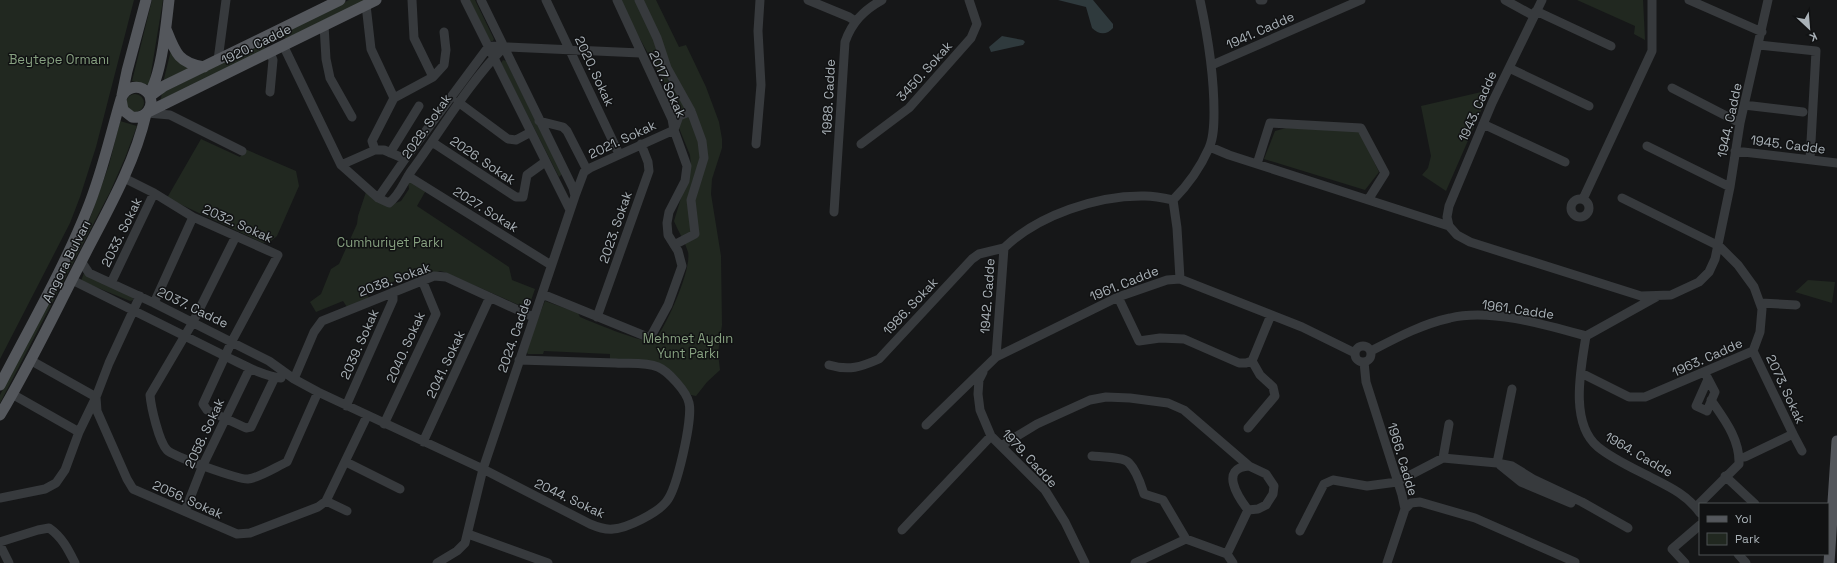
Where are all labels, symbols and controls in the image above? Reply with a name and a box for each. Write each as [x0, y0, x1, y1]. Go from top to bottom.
street label: 1941. Cadde [1223, 8, 1297, 53]
north arrow [1789, 8, 1829, 48]
street label: 1920. Cadde [218, 20, 294, 69]
text: K [1807, 29, 1820, 45]
street label: 2020. Sokak [571, 33, 618, 109]
street label: 3450. Sokak [893, 38, 956, 105]
street label: 2017. Sokak [645, 48, 690, 120]
park label: Beytepe Ormanı [9, 51, 109, 68]
street label: 1988. Cadde [818, 59, 839, 135]
street label: 1943. Cadde [1454, 68, 1501, 144]
street label: 1944. Cadde [1713, 81, 1746, 159]
street label: 2028. Sokak [398, 90, 455, 162]
street label: 2021. Sokak [586, 116, 659, 163]
street label: 1945. Cadde [1749, 131, 1826, 158]
street label: 2026. Sokak [447, 132, 519, 189]
street label: 2027. Sokak [450, 183, 522, 236]
street label: 2023. Sokak [595, 189, 636, 266]
street label: 2033. Sokak [97, 195, 146, 270]
street label: 2032. Sokak [200, 200, 276, 247]
street label: Angora Bulvarı [38, 217, 94, 305]
park label: Cumhuriyet Parkı [337, 234, 443, 251]
street label: 1942. Cadde [976, 258, 999, 334]
street label: 2038. Sokak [356, 259, 433, 300]
street label: 1961. Cadde [1087, 262, 1161, 305]
street label: 1986. Sokak [879, 274, 941, 339]
street label: 2037. Cadde [155, 283, 231, 332]
street label: 2024. Cadde [494, 295, 535, 375]
street label: 1961. Cadde [1481, 296, 1555, 323]
street label: 2039. Sokak [336, 306, 383, 382]
street label: 2040. Sokak [382, 309, 429, 385]
street label: 2041. Sokak [422, 328, 469, 401]
park label: Mehmet Aydın Yunt Parkı [643, 330, 733, 362]
street label: 1963. Cadde [1669, 334, 1745, 381]
street label: 2073. Sokak [1762, 352, 1809, 427]
street label: 2058. Sokak [181, 395, 228, 471]
street label: 1966. Cadde [1383, 421, 1422, 498]
street label: 1979. Cadde [998, 425, 1061, 491]
street label: 1964. Cadde [1602, 428, 1676, 481]
street label: 2044. Sokak [532, 475, 608, 522]
street label: 2056. Sokak [150, 476, 226, 523]
legend [1699, 503, 1829, 555]
text: Yol [1735, 511, 1752, 527]
text: Park [1735, 531, 1760, 547]

